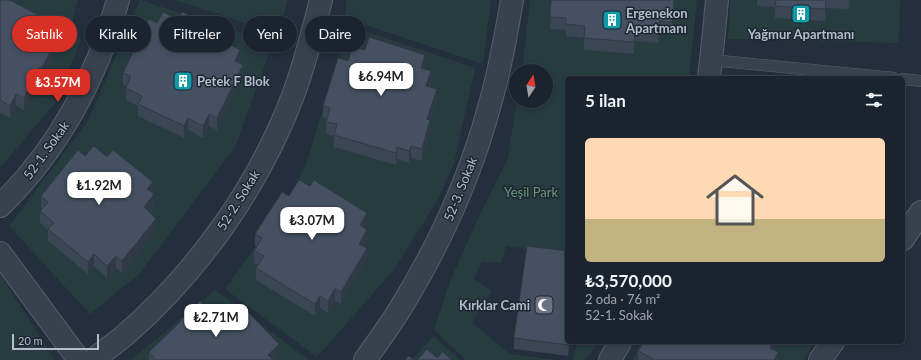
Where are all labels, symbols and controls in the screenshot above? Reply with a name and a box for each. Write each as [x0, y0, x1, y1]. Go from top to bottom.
building icon: Yağmur Apartmanı [790, 3, 812, 25]
place label: Ergenekon Apartmanı [625, 5, 687, 36]
building icon: Ergenekon Apartmanı [601, 9, 623, 31]
chip: Satılık [12, 16, 77, 52]
chip: Kiralık [85, 16, 151, 52]
chip: Filtreler [159, 16, 235, 52]
chip: Yeni [243, 16, 297, 52]
chip: Daire [305, 16, 366, 52]
place label: Yağmur Apartmanı [747, 26, 854, 42]
pin: ₺6.94M [348, 63, 414, 97]
north arrow [509, 64, 553, 108]
map controls [509, 64, 553, 108]
text: ₺6.94M [358, 68, 404, 84]
pin: ₺3.57M [25, 69, 91, 103]
building icon: Petek F Blok [172, 70, 194, 92]
place label: Petek F Blok [197, 73, 270, 89]
text: ₺3.57M [35, 74, 81, 90]
icon: filters [863, 89, 885, 111]
text: 5 ilan [585, 90, 626, 111]
street label: 52-1. Sokak [20, 118, 73, 182]
street label: 52-3. Sokak [440, 154, 480, 223]
icon: home [699, 164, 771, 236]
street label: 52-2. Sokak [213, 167, 263, 233]
pin: ₺1.92M [66, 172, 132, 206]
text: ₺1.92M [76, 177, 122, 193]
park label: Yeşil Park [504, 184, 558, 200]
pin: ₺3.07M [279, 207, 345, 241]
text: ₺3.07M [289, 212, 335, 228]
text: ₺3,570,000 [585, 270, 672, 291]
text: 2 oda · 76 m² [585, 291, 660, 307]
mosque icon: Kırklar Cami [533, 294, 555, 316]
place label: Kırklar Cami [459, 297, 530, 313]
pin: ₺2.71M [183, 304, 249, 338]
text: 52-1. Sokak [585, 307, 653, 323]
text: ₺2.71M [193, 309, 239, 325]
scale bar [12, 332, 99, 351]
text: 20 m [18, 334, 43, 347]

